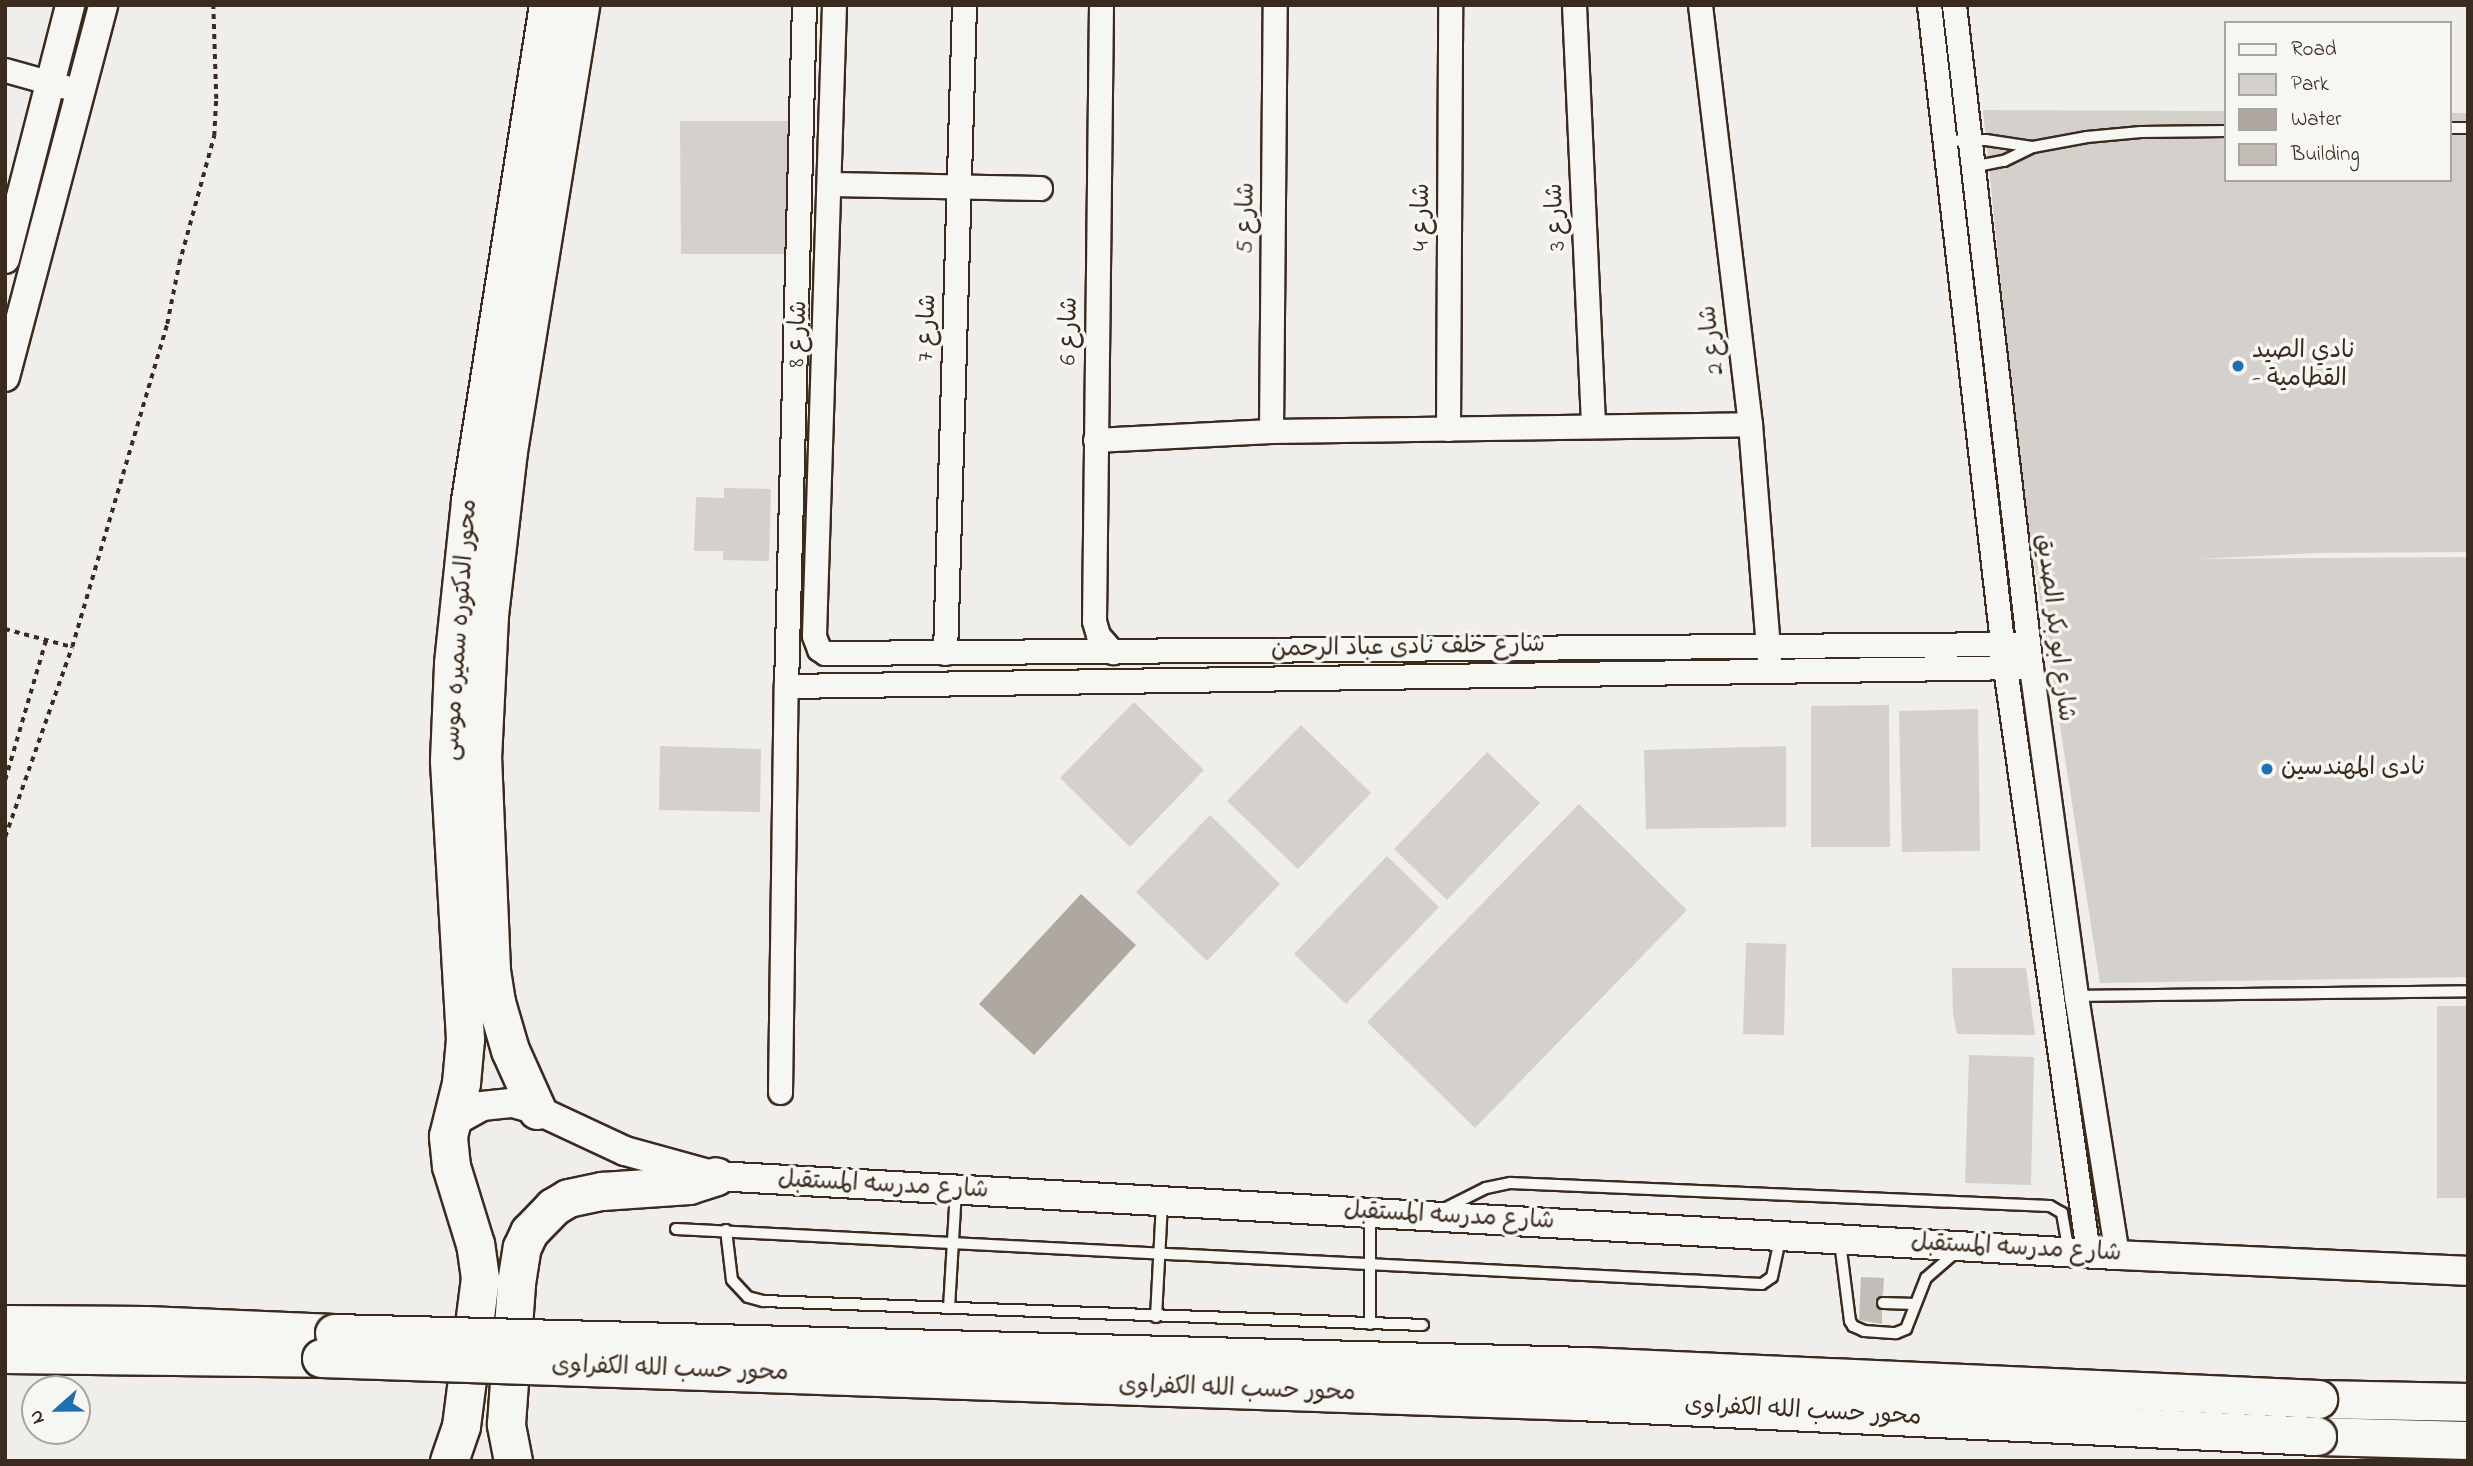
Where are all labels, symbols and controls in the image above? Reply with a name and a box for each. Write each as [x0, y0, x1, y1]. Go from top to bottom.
legend [2224, 21, 2452, 182]
text: Road [2291, 35, 2337, 65]
text: Park [2291, 70, 2329, 100]
text: Water [2291, 105, 2342, 135]
text: Building [2291, 140, 2360, 170]
street label: شارع 5 [1232, 182, 1262, 254]
street label: شارع 3 [1541, 182, 1573, 252]
street label: شارع 4 [1409, 183, 1437, 251]
street label: شارع 7 [912, 294, 944, 362]
street label: شارع 6 [1055, 297, 1085, 365]
street label: شارع 8 [783, 300, 815, 368]
street label: شارع 2 [1694, 304, 1732, 376]
place label: نادي الصيد - القطامية [2252, 338, 2355, 394]
marker: نادي الصيد - القطامية [2230, 358, 2246, 374]
street label: محور الدكتوره سميره موسى [437, 498, 485, 762]
street label: شارع ابو بكر الصديق [2028, 532, 2080, 724]
street label: شارع خلف نادى عباد الرحمن [1271, 631, 1545, 665]
place label: نادى المهندسين [2281, 755, 2426, 783]
marker: نادى المهندسين [2259, 761, 2275, 777]
street label: شارع مدرسه المستقبل [777, 1166, 989, 1206]
street label: شارع مدرسه المستقبل [1343, 1197, 1555, 1237]
street label: شارع مدرسه المستقبل [1910, 1229, 2122, 1269]
street label: محور حسب الله الكفراوى [551, 1351, 789, 1389]
street label: محور حسب الله الكفراوى [1118, 1371, 1356, 1409]
north arrow [21, 1375, 91, 1445]
street label: محور حسب الله الكفراوى [1684, 1391, 1922, 1433]
text: N [23, 1406, 53, 1428]

